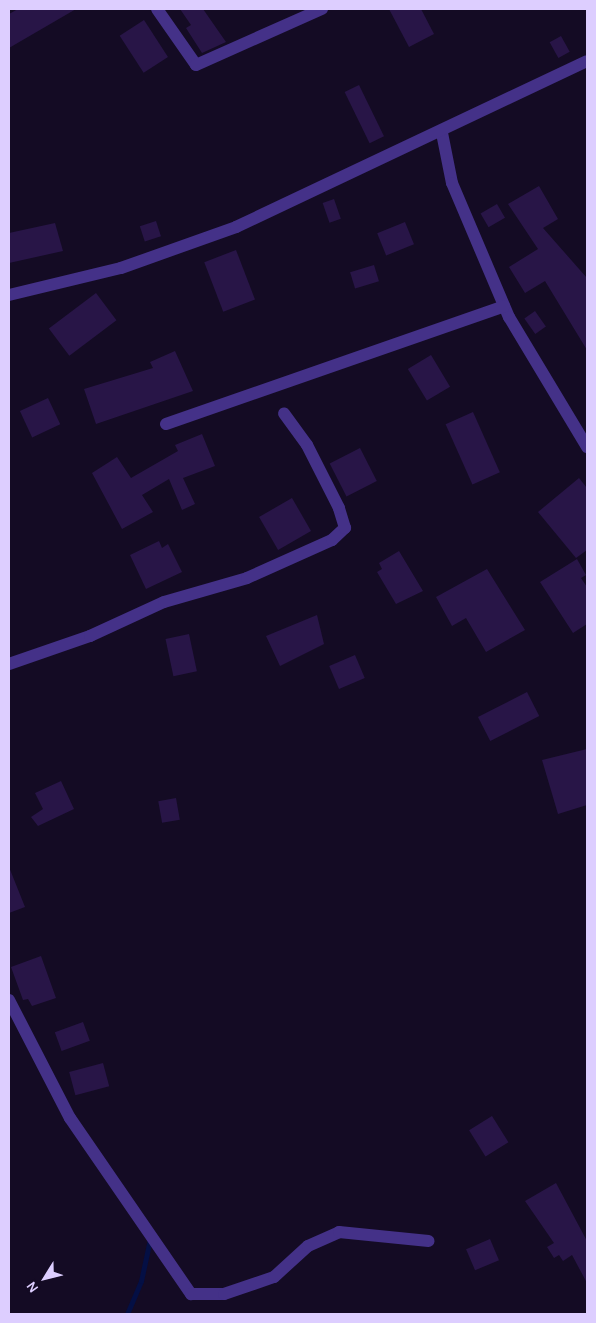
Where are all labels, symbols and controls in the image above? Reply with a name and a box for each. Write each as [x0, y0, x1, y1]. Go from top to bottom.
north arrow [20, 1253, 70, 1303]
text: N [23, 1278, 42, 1296]

